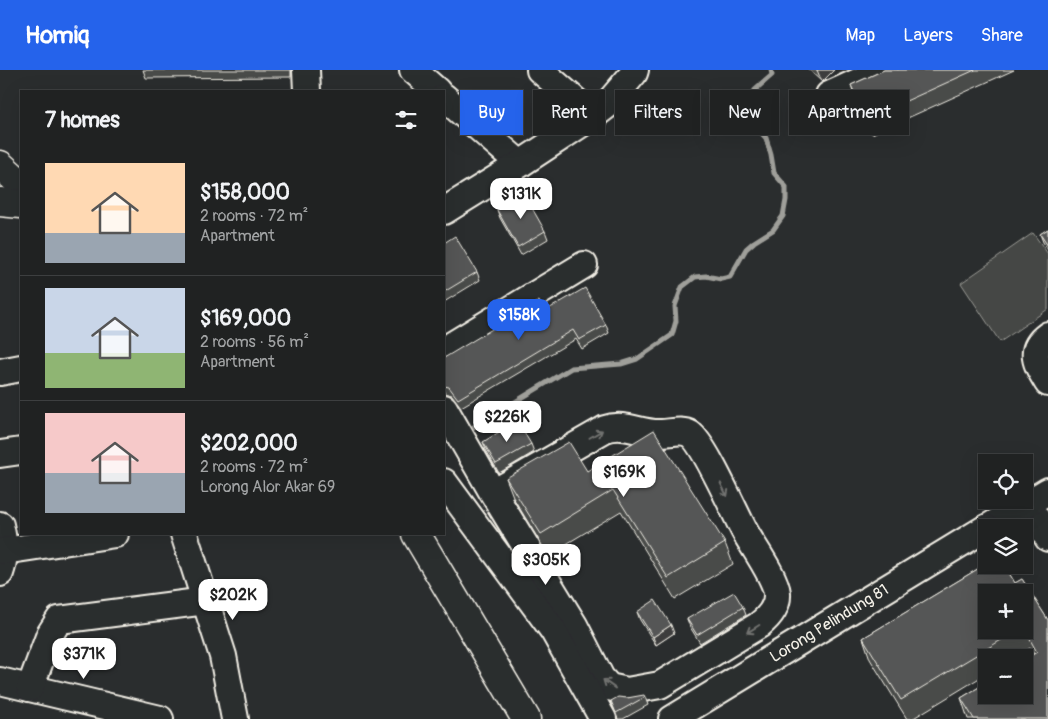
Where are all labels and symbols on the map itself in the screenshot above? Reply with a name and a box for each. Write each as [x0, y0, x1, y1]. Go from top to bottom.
pin: $131K [486, 178, 556, 220]
pin: $158K [484, 298, 554, 341]
pin: $226K [472, 400, 542, 443]
one-way arrow [589, 429, 604, 439]
pin: $169K [589, 456, 659, 498]
one-way arrow [719, 482, 729, 497]
pin: $305K [511, 544, 581, 586]
pin: $202K [198, 578, 268, 621]
street label: Lorong Pelindung 81 [766, 580, 892, 667]
one-way arrow [746, 624, 760, 634]
pin: $371K [49, 638, 119, 680]
one-way arrow [602, 679, 616, 689]

